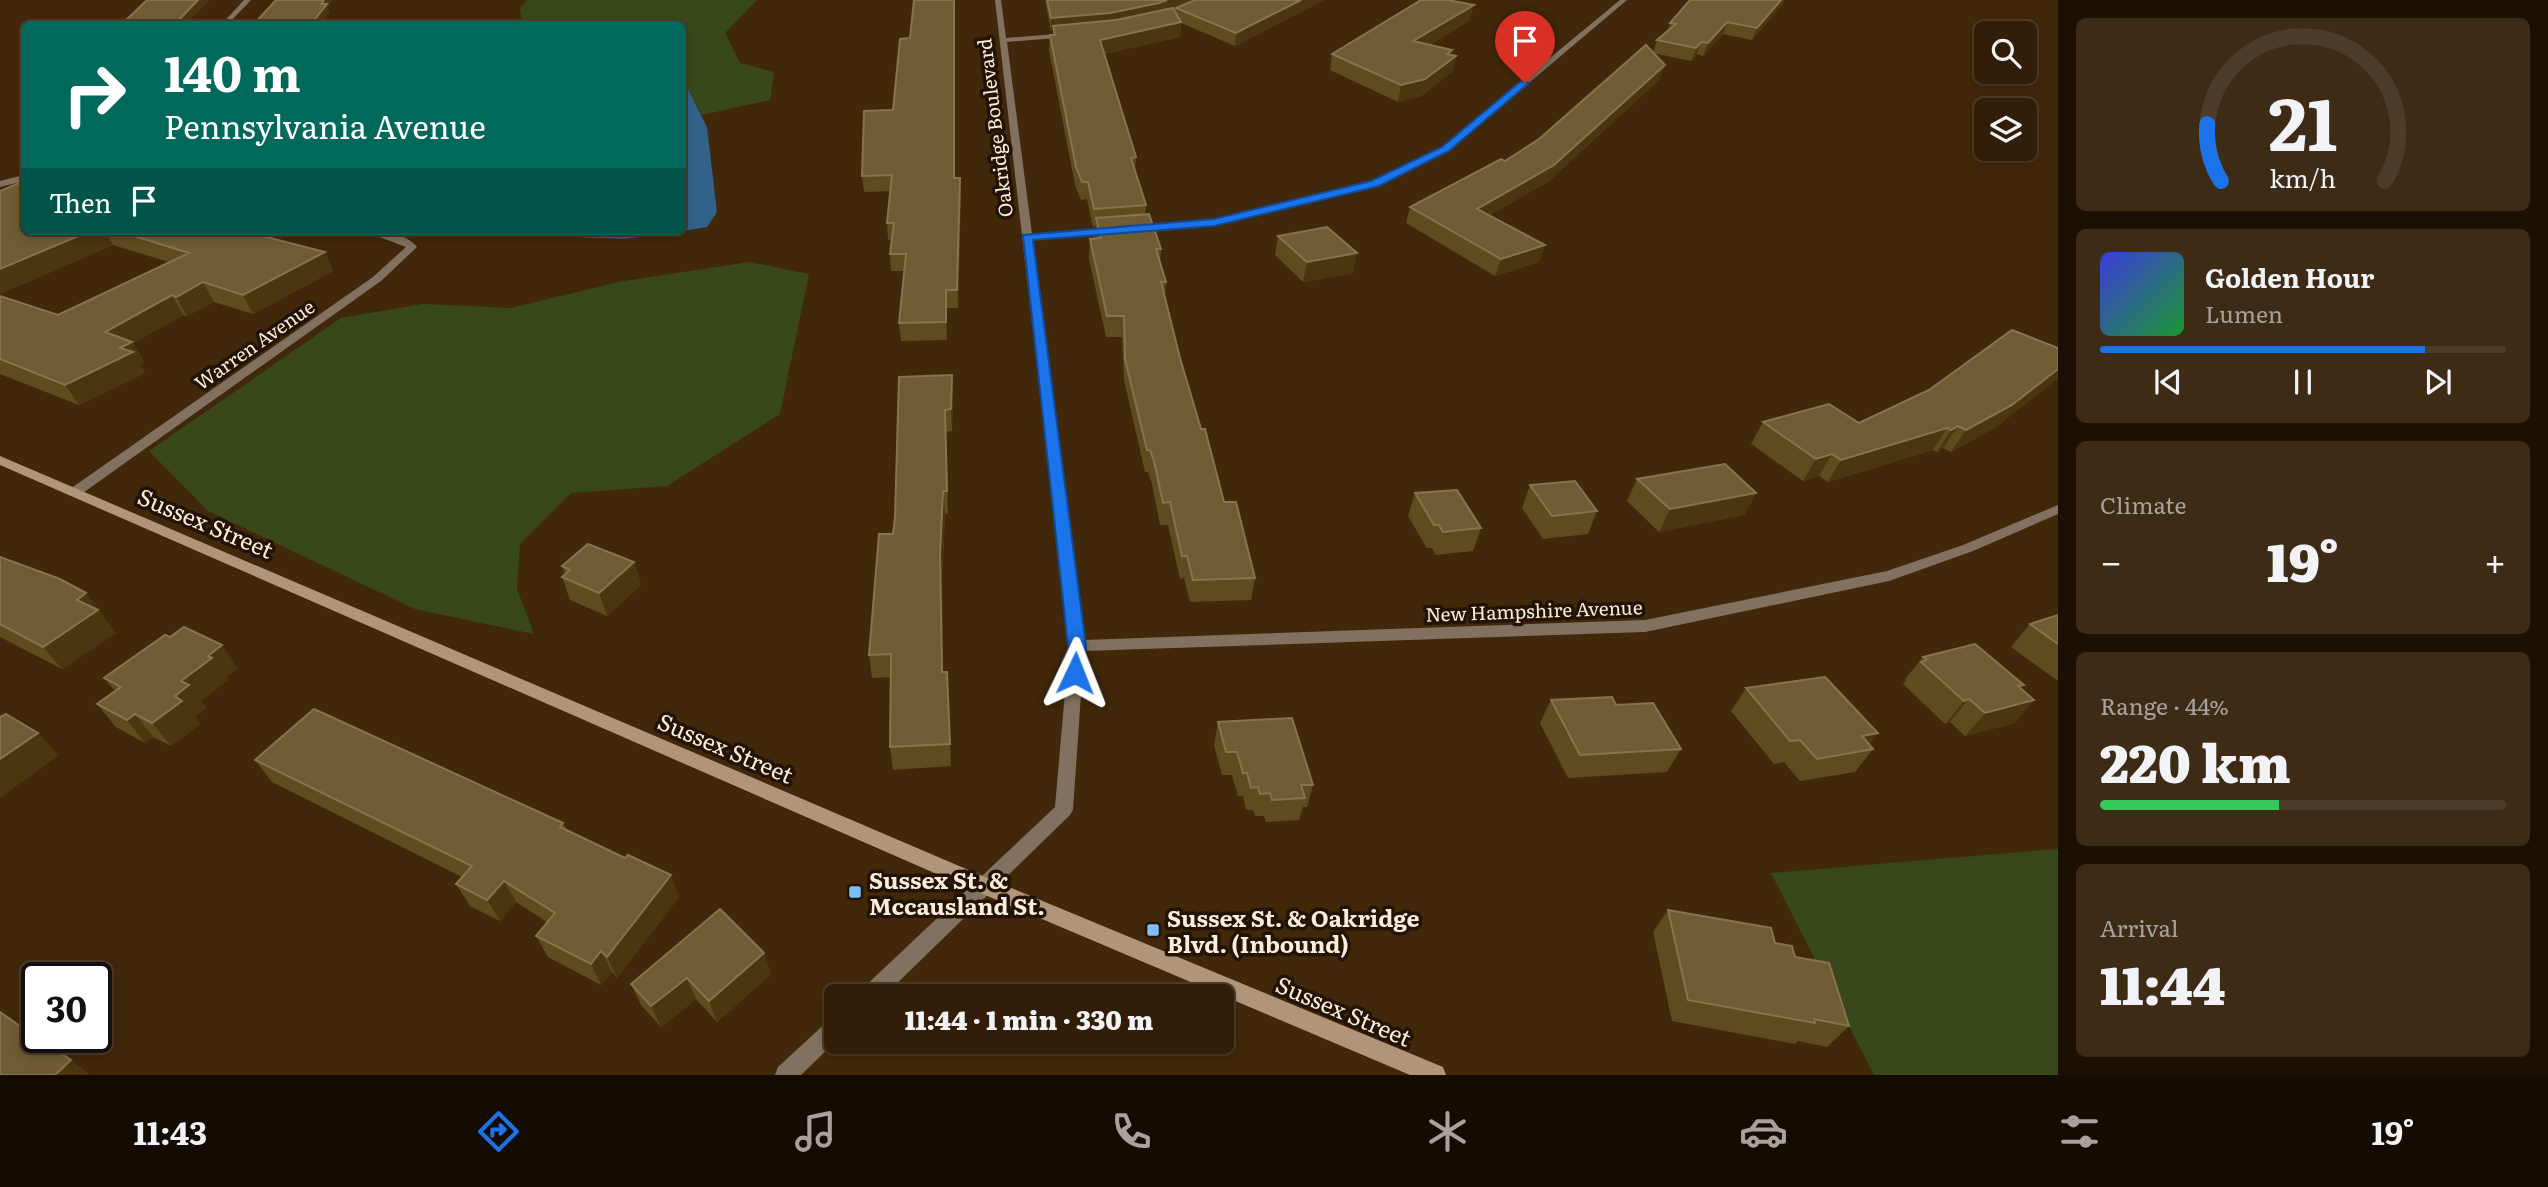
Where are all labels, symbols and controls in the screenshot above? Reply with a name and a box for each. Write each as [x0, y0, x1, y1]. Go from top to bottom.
pin [1495, 11, 1555, 83]
map controls [1974, 21, 2037, 161]
button: search [1974, 21, 2037, 84]
icon: arrive [1506, 22, 1544, 60]
text: 140 m [164, 34, 301, 107]
street label: Oakridge Boulevard [969, 37, 1019, 219]
icon: right [49, 49, 140, 140]
text: 21 [2268, 65, 2338, 173]
button: layers [1974, 98, 2037, 161]
text: Pennsylvania Avenue [164, 101, 486, 149]
text: km/h [2270, 159, 2336, 196]
text: Then [49, 182, 111, 221]
icon: arrive [125, 182, 163, 220]
text: Golden Hour [2205, 257, 2374, 296]
street label: Warren Avenue [188, 292, 320, 396]
text: Lumen [2205, 296, 2283, 330]
icon: previous [2149, 363, 2187, 401]
icon: pause [2284, 363, 2322, 401]
icon: next [2419, 363, 2457, 401]
street label: Sussex Street [133, 478, 280, 566]
text: Climate [2100, 487, 2186, 521]
text: 19° [2267, 521, 2339, 598]
text: − [2100, 531, 2122, 588]
text: + [2484, 531, 2506, 588]
street label: New Hampshire Avenue [1425, 592, 1643, 628]
position arrow [1038, 636, 1112, 710]
text: Range · 44% [2100, 688, 2229, 722]
street label: Sussex Street [653, 703, 800, 791]
text: 220 km [2100, 722, 2291, 799]
place label: Sussex St. & Mccausland St. [869, 862, 1045, 922]
marker: Sussex St. & Mccausland St. [847, 884, 863, 900]
place label: Sussex St. & Oakridge Blvd. (Inbound) [1167, 900, 1420, 960]
text: Arrival [2100, 910, 2179, 944]
marker: Sussex St. & Oakridge Blvd. (Inbound) [1145, 922, 1161, 938]
text: 11:44 [2100, 944, 2225, 1021]
speed limit sign: 30 [21, 962, 112, 1053]
street label: Sussex Street [1271, 966, 1418, 1054]
text: 11:44 · 1 min · 330 m [905, 999, 1153, 1038]
text: 11:43 [134, 1107, 207, 1155]
icon: directions [474, 1107, 523, 1156]
icon: music [791, 1107, 840, 1156]
icon: phone [1107, 1107, 1156, 1156]
icon: climate [1423, 1107, 1472, 1156]
icon: car [1739, 1107, 1788, 1156]
icon: filters [2055, 1107, 2104, 1156]
text: 19° [2371, 1107, 2414, 1155]

